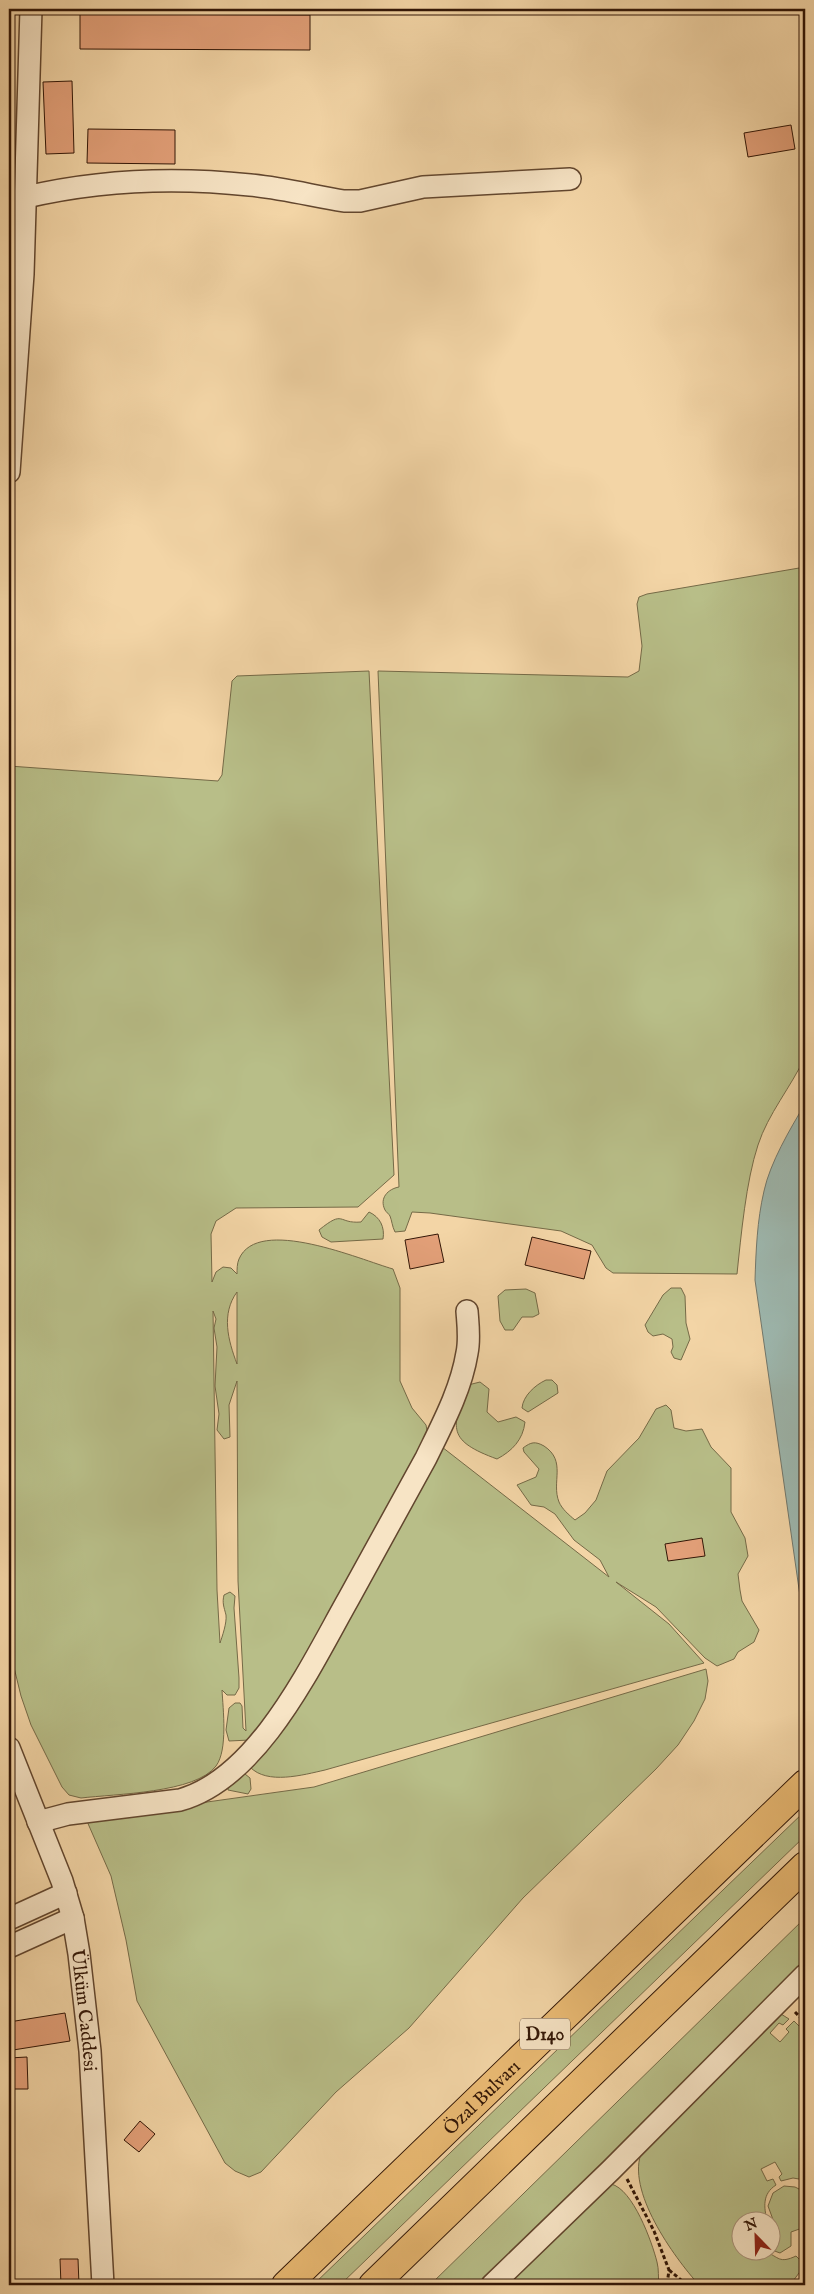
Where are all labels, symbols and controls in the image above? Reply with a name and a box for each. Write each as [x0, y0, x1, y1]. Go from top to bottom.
street label: Ülküm Caddesi [65, 1948, 101, 2072]
road number: D140 [520, 2018, 570, 2050]
street label: Özal Bulvarı [439, 2055, 526, 2141]
north arrow [732, 2212, 782, 2262]
text: N [741, 2214, 760, 2236]

